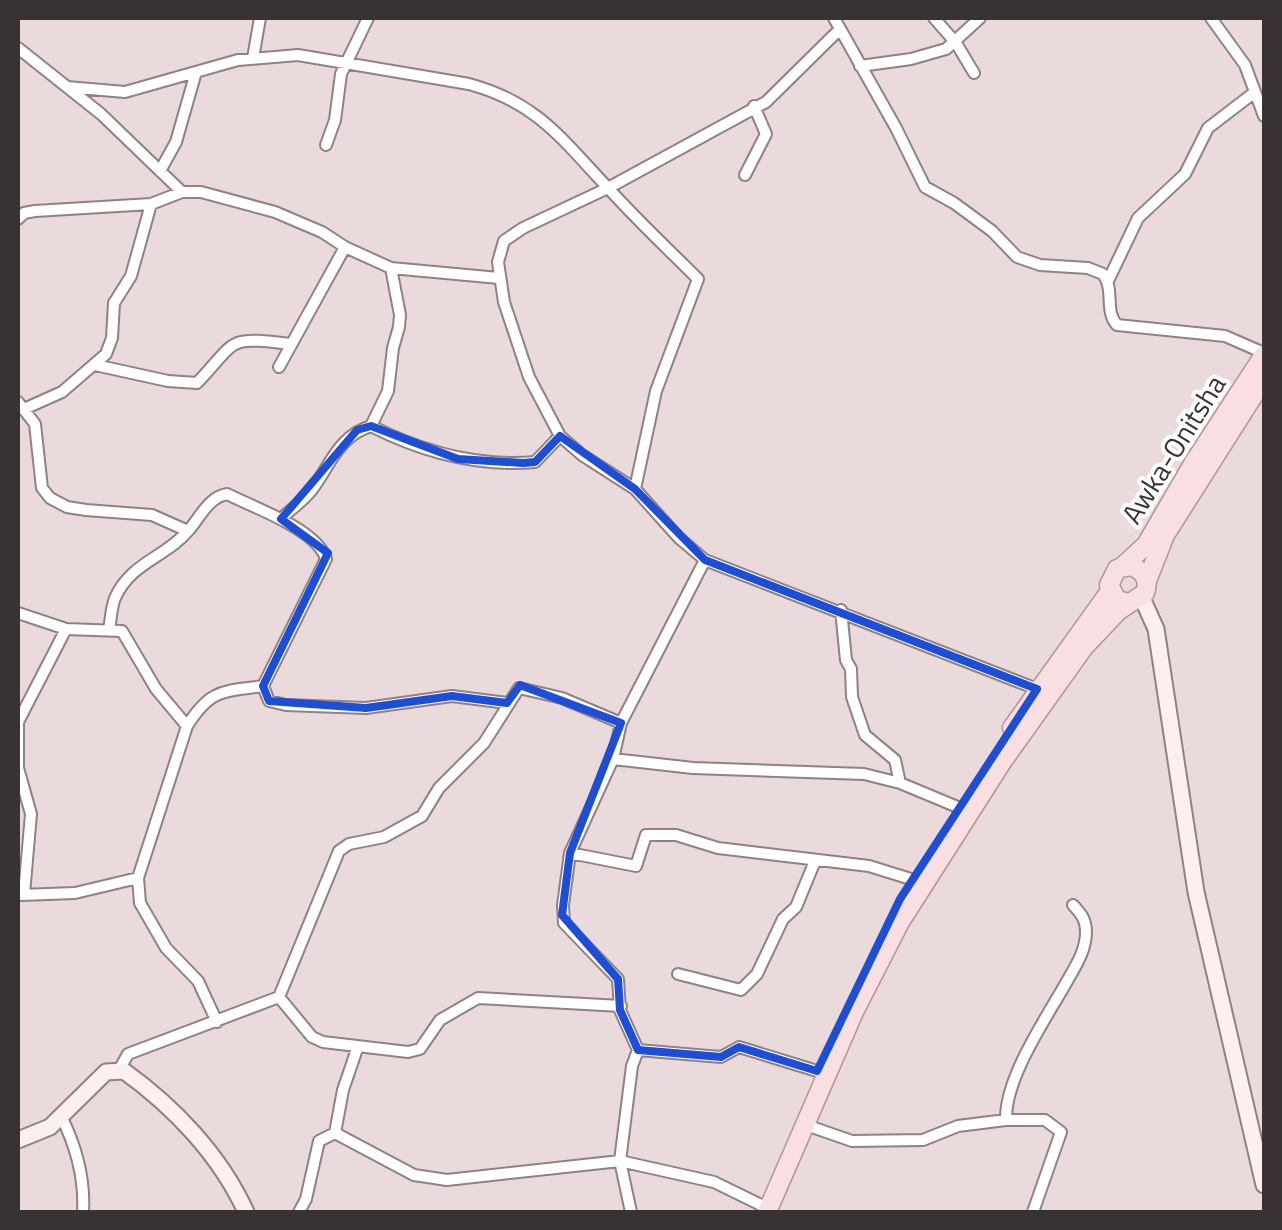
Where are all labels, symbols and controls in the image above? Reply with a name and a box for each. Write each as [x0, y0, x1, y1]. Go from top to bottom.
street label: Awka-Onitsha [1110, 366, 1236, 532]

